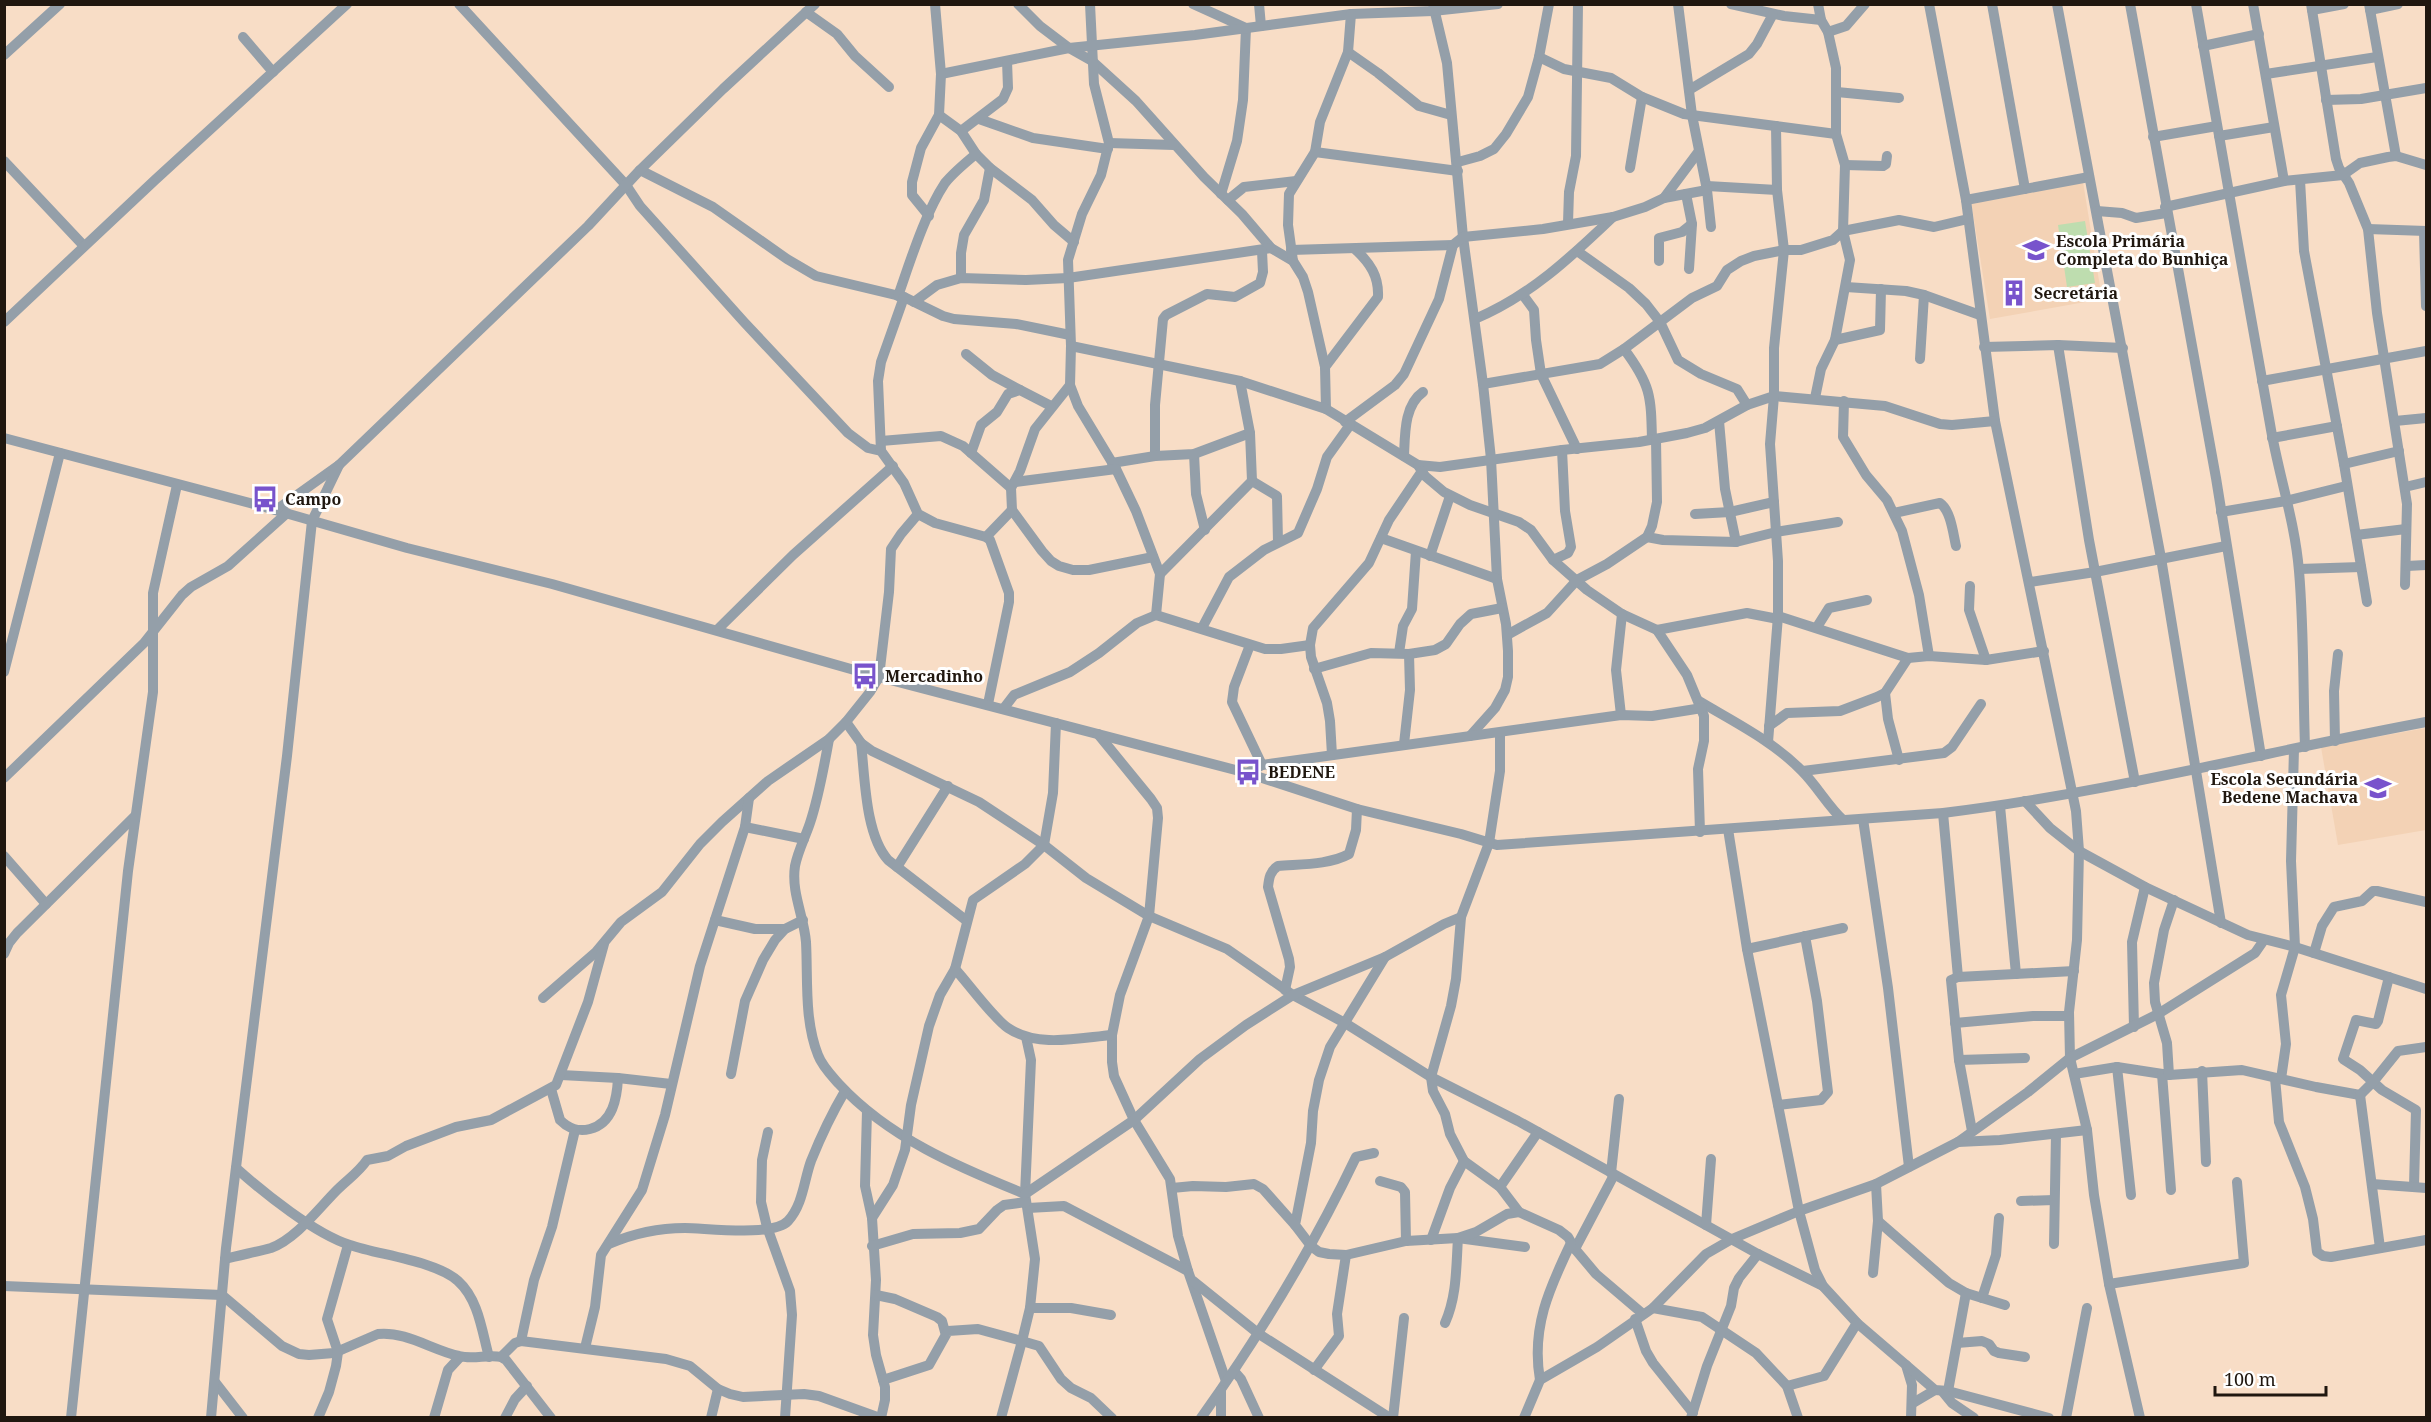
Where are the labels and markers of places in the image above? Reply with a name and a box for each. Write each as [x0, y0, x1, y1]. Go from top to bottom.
place label: Escola Primária Completa do Bunhiça [2056, 230, 2229, 270]
school or university icon: Escola Primária Completa do Bunhiça [2021, 235, 2051, 265]
building icon: Secretária [1999, 278, 2029, 308]
place label: Secretária [2034, 282, 2118, 304]
bus stop icon: Campo [250, 484, 280, 514]
place label: Campo [285, 488, 341, 510]
bus stop icon: Mercadinho [850, 661, 880, 691]
place label: Mercadinho [885, 665, 983, 687]
bus stop icon: BEDENE [1233, 757, 1263, 787]
place label: BEDENE [1268, 761, 1335, 783]
place label: Escola Secundária Bedene Machava [2210, 768, 2358, 808]
school or university icon: Escola Secundária Bedene Machava [2363, 773, 2393, 803]

